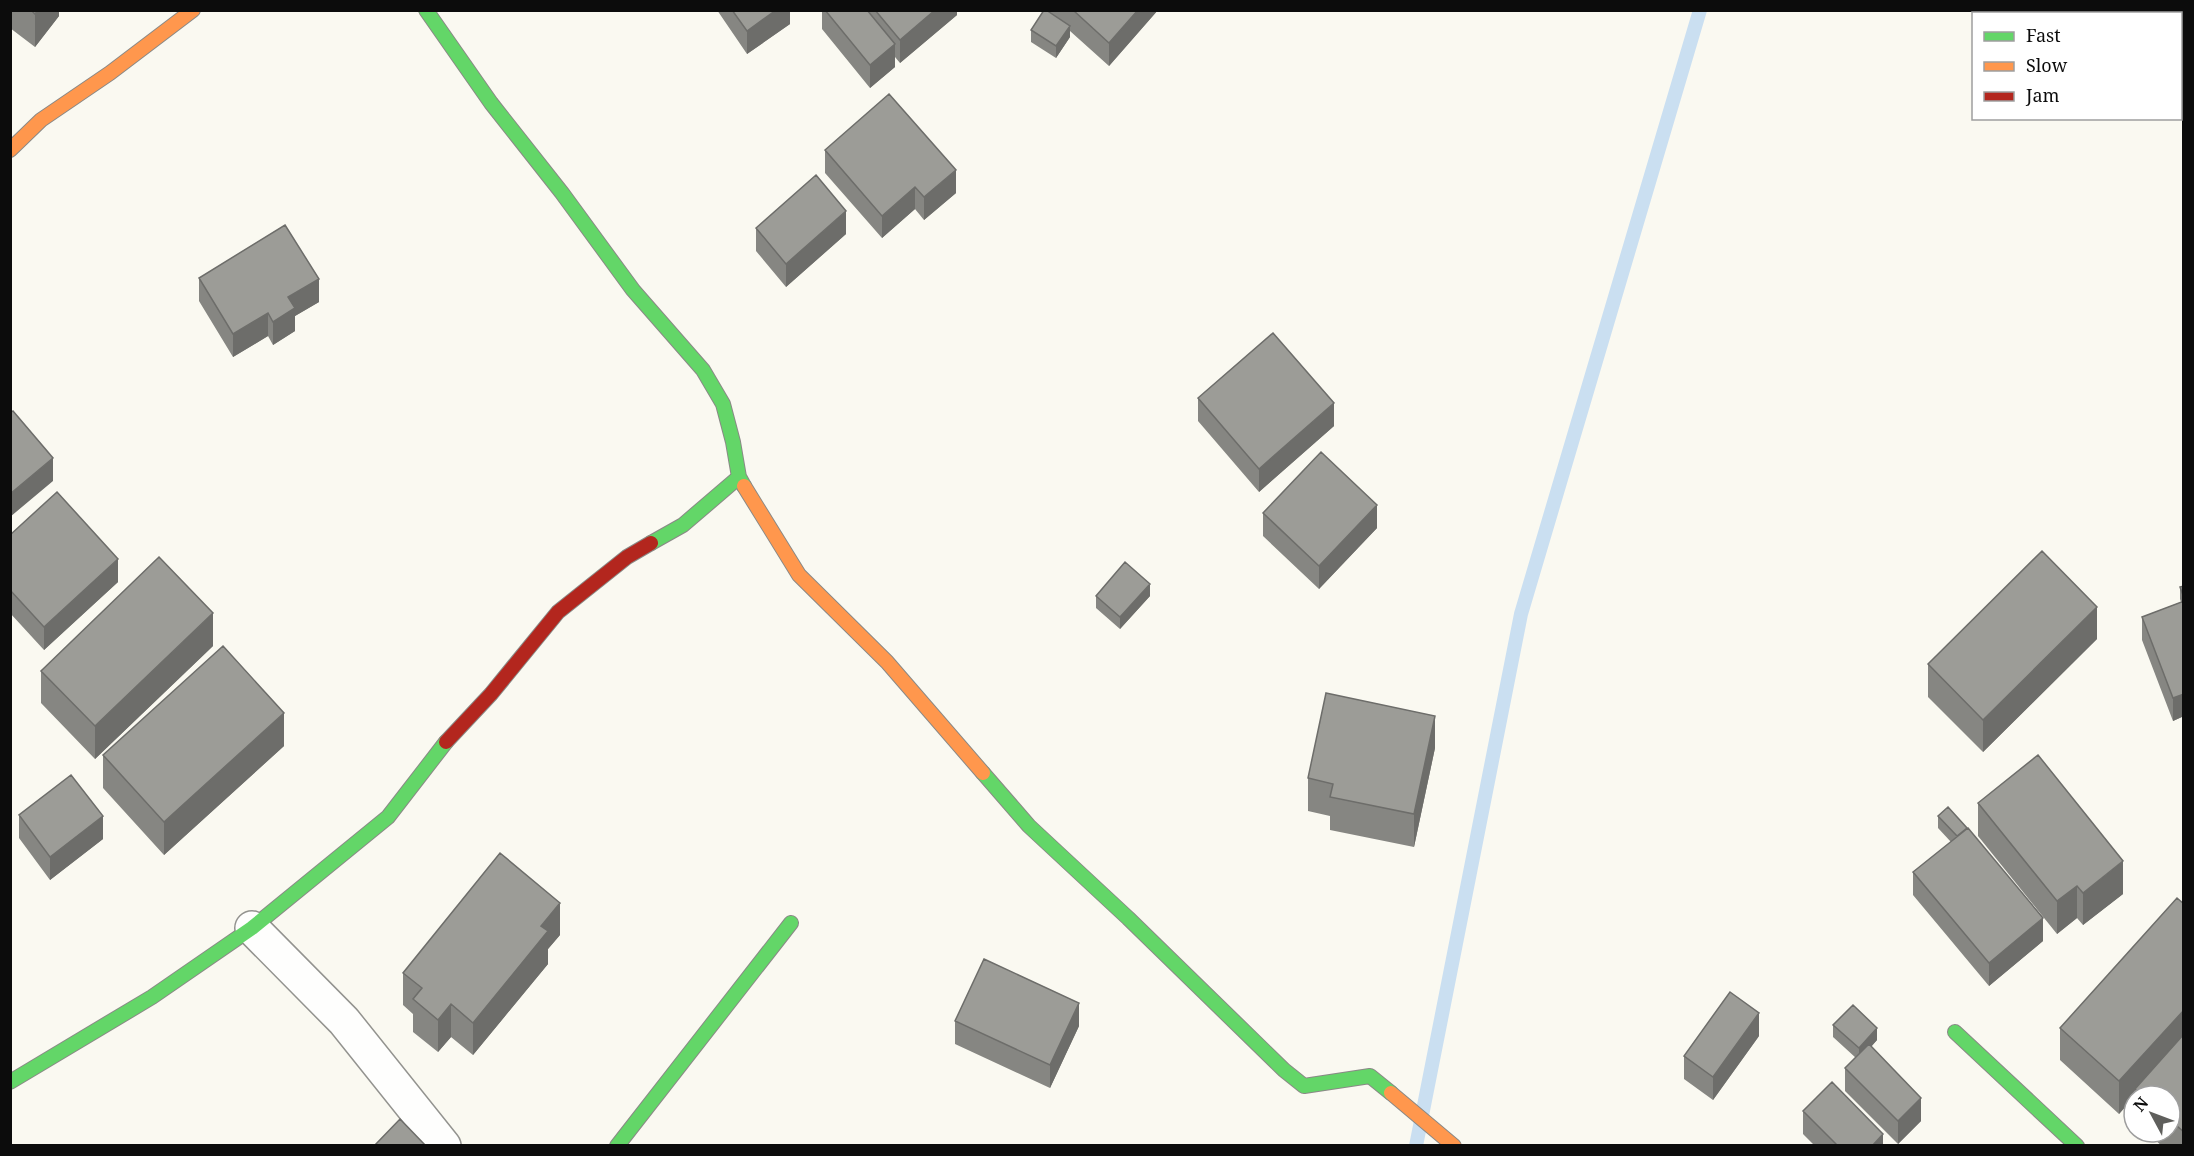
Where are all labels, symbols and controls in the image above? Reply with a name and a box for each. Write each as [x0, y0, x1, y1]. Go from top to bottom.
legend [1972, 12, 2182, 120]
text: Fast [2026, 23, 2061, 47]
text: Slow [2026, 53, 2068, 77]
text: Jam [2025, 83, 2060, 107]
north arrow [2122, 1084, 2182, 1144]
text: N [2128, 1092, 2153, 1116]

